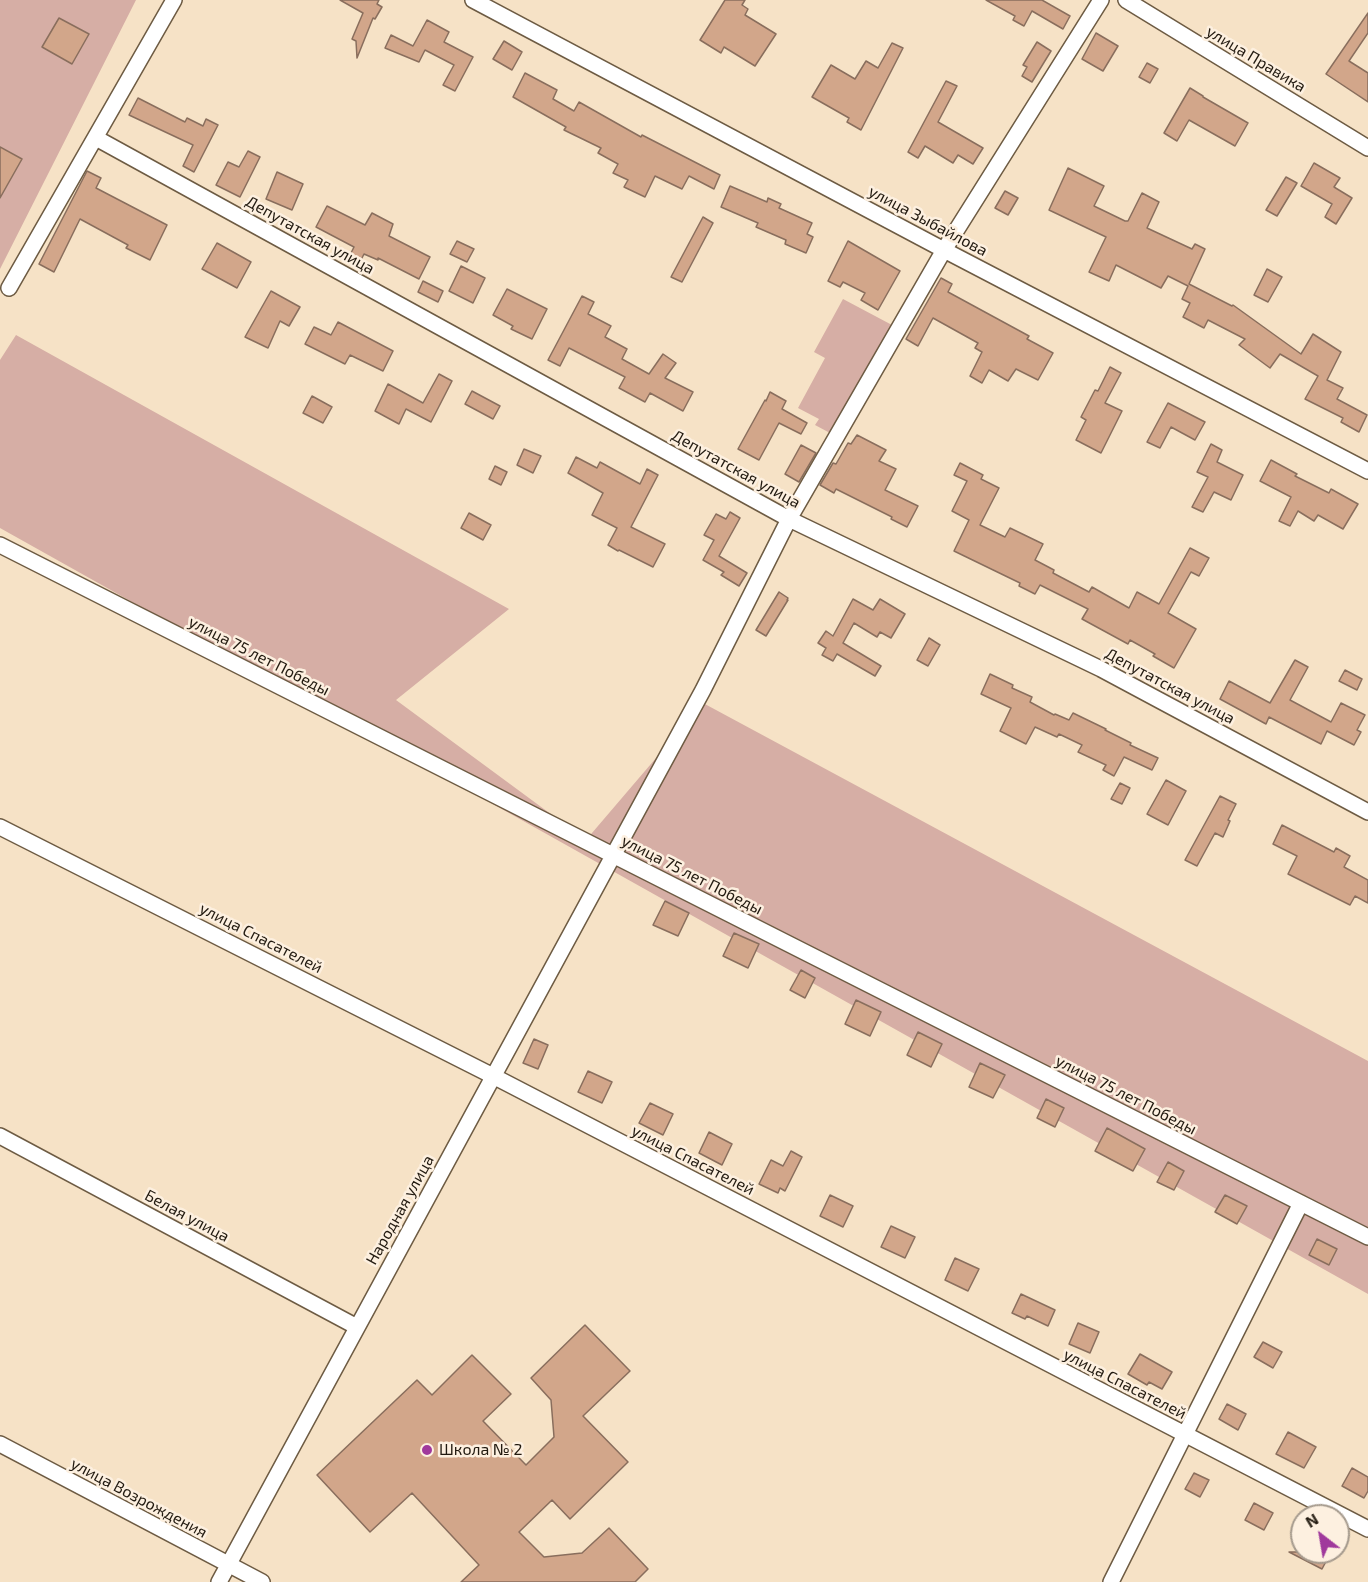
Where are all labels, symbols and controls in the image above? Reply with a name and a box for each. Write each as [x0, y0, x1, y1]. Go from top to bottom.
street label: улица Правика [1203, 22, 1309, 96]
street label: улица Зыбайлова [865, 182, 991, 260]
street label: Депутатская улица [242, 192, 378, 278]
street label: Депутатская улица [668, 426, 804, 512]
street label: улица 75 лет Победы [185, 612, 333, 700]
street label: Депутатская улица [1102, 644, 1238, 728]
street label: улица 75 лет Победы [618, 831, 766, 919]
street label: улица Спасателей [196, 899, 326, 977]
street label: улица 75 лет Победы [1052, 1051, 1200, 1139]
street label: улица Спасателей [628, 1121, 758, 1199]
street label: Народная улица [362, 1152, 438, 1268]
street label: Белая улица [141, 1186, 233, 1246]
street label: улица Спасателей [1060, 1345, 1190, 1423]
place label: Школа № 2 [439, 1440, 522, 1460]
marker: Школа № 2 [420, 1443, 434, 1457]
street label: улица Возрождения [68, 1454, 210, 1542]
north arrow [1290, 1504, 1350, 1564]
text: N [1302, 1509, 1321, 1531]

